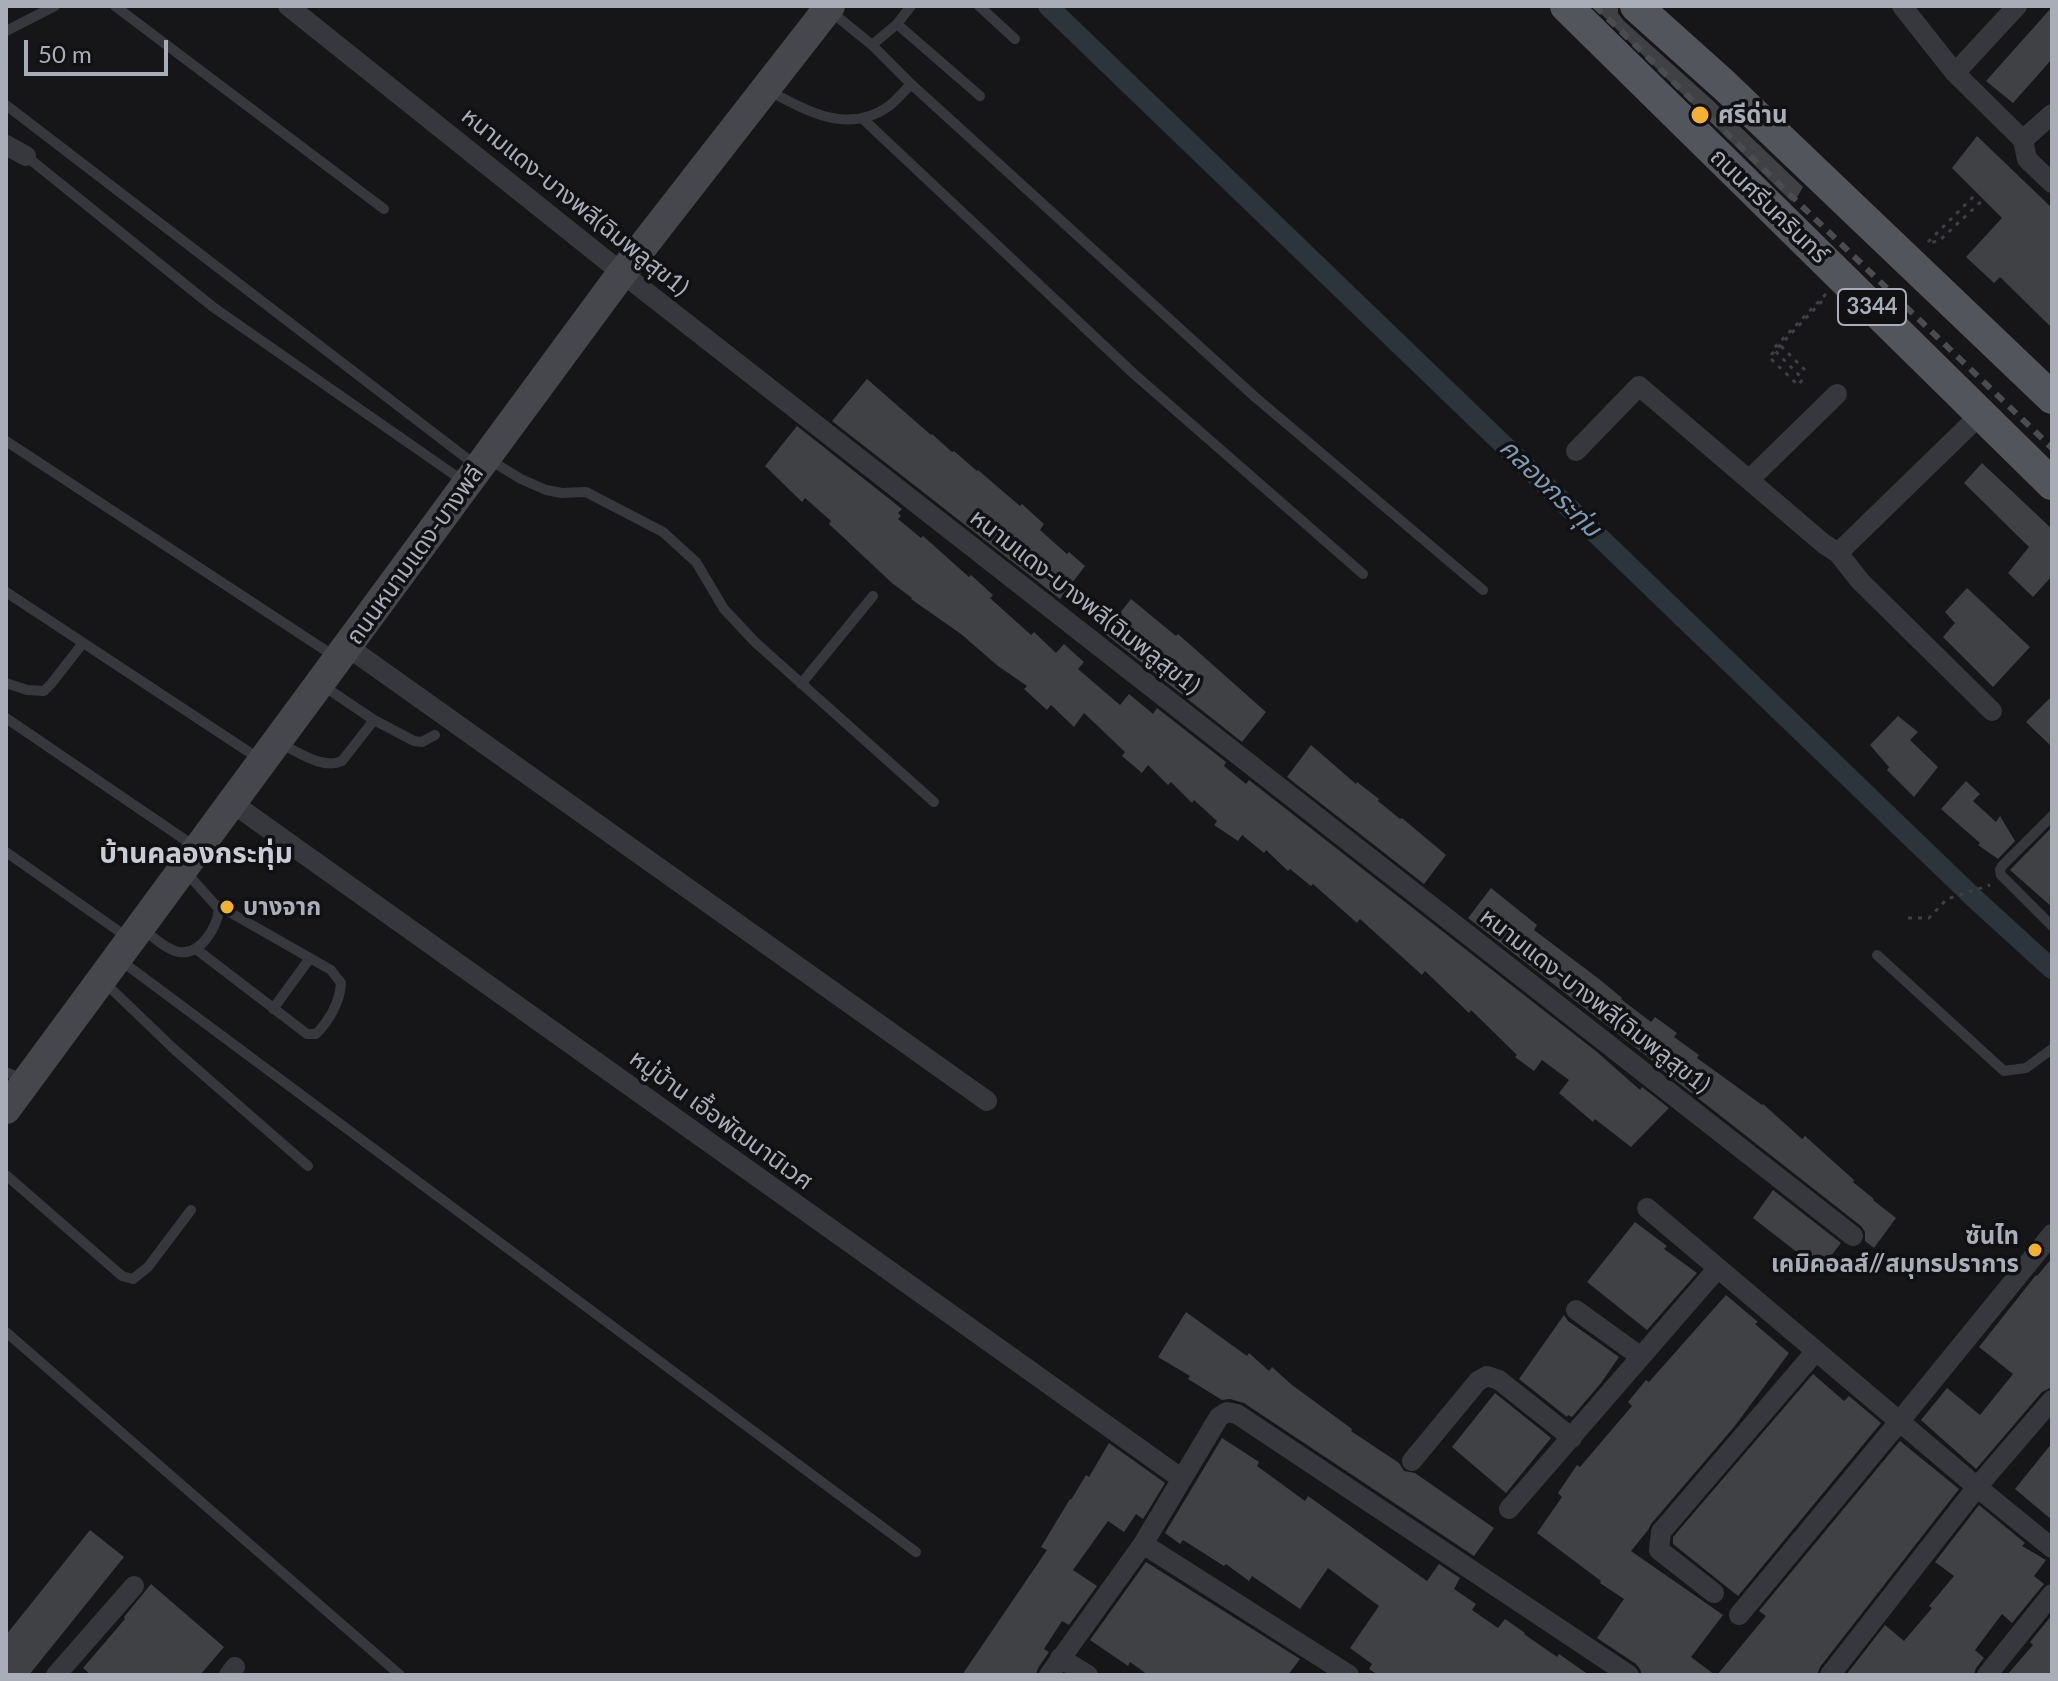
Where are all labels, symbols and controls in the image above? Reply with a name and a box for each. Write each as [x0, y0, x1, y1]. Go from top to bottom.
scale bar [28, 24, 172, 74]
text: 50 m [38, 39, 92, 68]
street label: หนามแดง-บางพลี(ฉิมพลูสุข1) [456, 101, 694, 303]
place label: ศรีด่าน [1718, 101, 1787, 129]
marker: ศรีด่าน [1689, 104, 1711, 126]
street label: ถนนศรีนครินทร์ [1704, 143, 1834, 269]
road number: 3344 [1838, 289, 1906, 325]
water label: คลองกระทุ่ม [1493, 432, 1607, 544]
street label: ถนนหนามแดง-บางพลี [340, 460, 490, 650]
street label: หนามแดง-บางพลี(ฉิมพลูสุข1) [964, 503, 1206, 701]
district label: บ้านคลองกระทุ่ม [99, 837, 293, 871]
place label: บางจาก [243, 893, 321, 921]
marker: บางจาก [218, 898, 236, 916]
street label: หนามแดง-บางพลี(ฉิมพลูสุข1) [1474, 902, 1716, 1100]
street label: หมู่บ้าน เอื้อพัฒนานิเวศ [624, 1044, 818, 1196]
place label: ซันไท เคมิคอลส์//สมุทรปราการ [1771, 1222, 2019, 1278]
marker: ซันไท เคมิคอลส์//สมุทรปราการ [2026, 1241, 2044, 1259]

